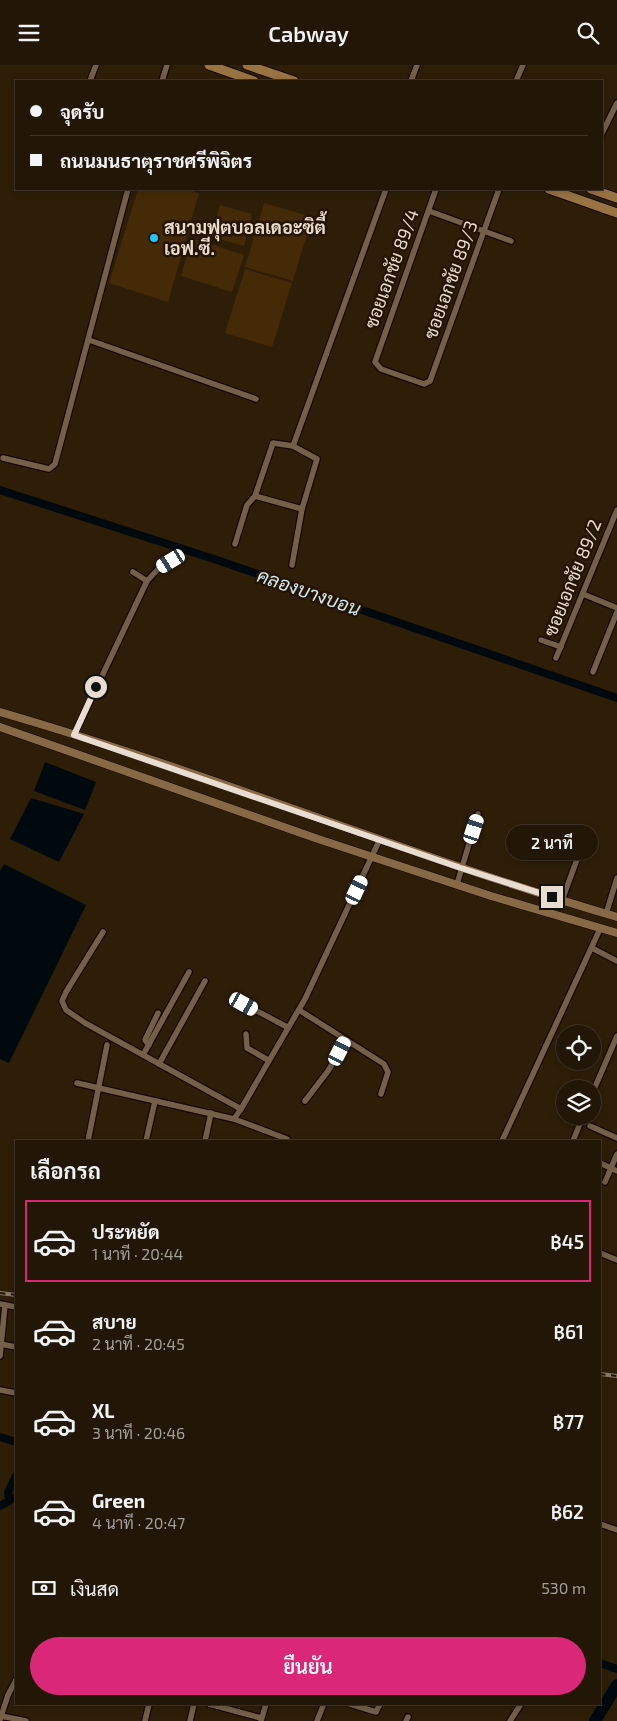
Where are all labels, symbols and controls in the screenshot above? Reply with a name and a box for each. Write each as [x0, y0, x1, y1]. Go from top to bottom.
icon: menu [15, 19, 43, 47]
icon: search [574, 19, 602, 47]
text: Cabway [268, 20, 349, 46]
text: จุดรับ [60, 100, 104, 123]
text: ถนนมนธาตุราชศรีพิจิตร [60, 149, 252, 172]
street label: ซอยเอกชัย 89/4 [359, 206, 423, 331]
place label: สนามฟุตบอลเดอะซิตี้ เอฟ.ซี. [164, 211, 327, 259]
street label: ซอยเอกชัย 89/3 [418, 218, 482, 342]
marker: สนามฟุตบอลเดอะซิตี้ เอฟ.ซี. [148, 232, 160, 244]
street label: ซอยเอกชัย 89/2 [539, 516, 606, 639]
car [154, 547, 187, 575]
water label: คลองบางบอน [254, 563, 364, 620]
route start [85, 676, 107, 698]
car [462, 812, 485, 846]
callout: 2 นาที [506, 825, 598, 859]
text: 2 นาที [531, 833, 573, 852]
car [343, 873, 370, 907]
route end [541, 886, 563, 908]
car [227, 990, 260, 1018]
map controls [556, 1025, 601, 1125]
button: locate [556, 1025, 601, 1070]
car [326, 1034, 353, 1068]
button: layers [556, 1080, 601, 1125]
text: เลือกรถ [30, 1157, 101, 1183]
icon: car [32, 1219, 77, 1264]
text: ประหยัด [92, 1220, 160, 1243]
text: ฿45 [550, 1230, 584, 1253]
text: 1 นาที · 20:44 [92, 1244, 183, 1263]
icon: car [32, 1309, 77, 1354]
text: สบาย [92, 1310, 137, 1333]
text: ฿61 [554, 1320, 584, 1343]
text: 2 นาที · 20:45 [92, 1334, 185, 1353]
icon: car [32, 1399, 77, 1444]
text: XL [92, 1399, 114, 1422]
text: ฿77 [553, 1410, 584, 1433]
text: 3 นาที · 20:46 [92, 1423, 185, 1442]
icon: car [32, 1489, 77, 1534]
text: Green [92, 1489, 145, 1512]
text: ฿62 [551, 1500, 584, 1523]
text: 4 นาที · 20:47 [92, 1513, 185, 1532]
icon: cash [30, 1574, 58, 1602]
text: เงินสด [70, 1577, 119, 1600]
text: 530 m [541, 1578, 586, 1597]
button: ยืนยัน [30, 1637, 586, 1695]

